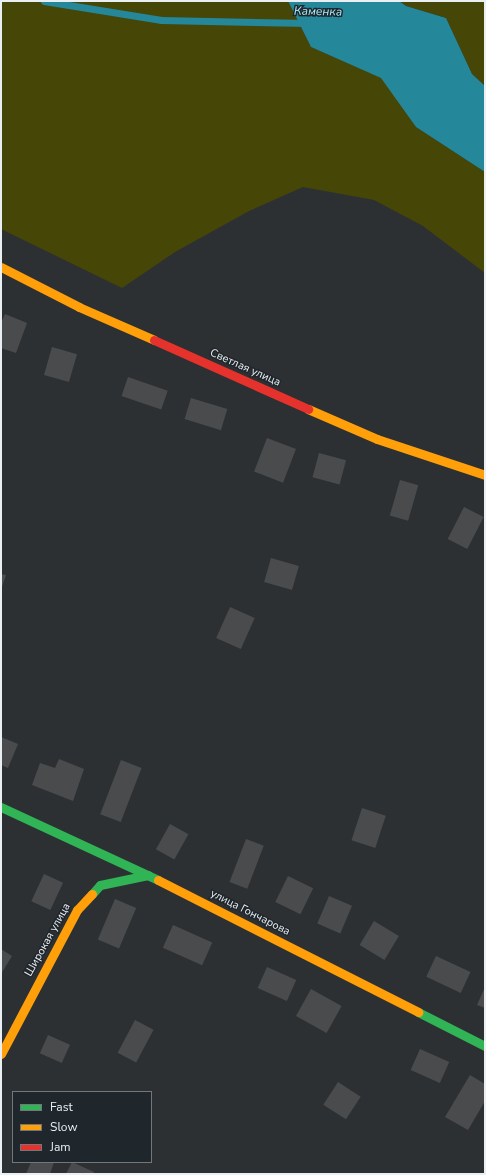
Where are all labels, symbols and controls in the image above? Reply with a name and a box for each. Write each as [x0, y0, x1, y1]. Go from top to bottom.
water label: Каменка [294, 4, 342, 20]
street label: Светлая улица [208, 347, 282, 389]
street label: улица Гончарова [208, 887, 292, 939]
street label: Широкая улица [22, 901, 74, 979]
legend [12, 1091, 152, 1163]
text: Fast [50, 1099, 73, 1115]
text: Slow [50, 1119, 78, 1135]
text: Jam [50, 1139, 71, 1155]

